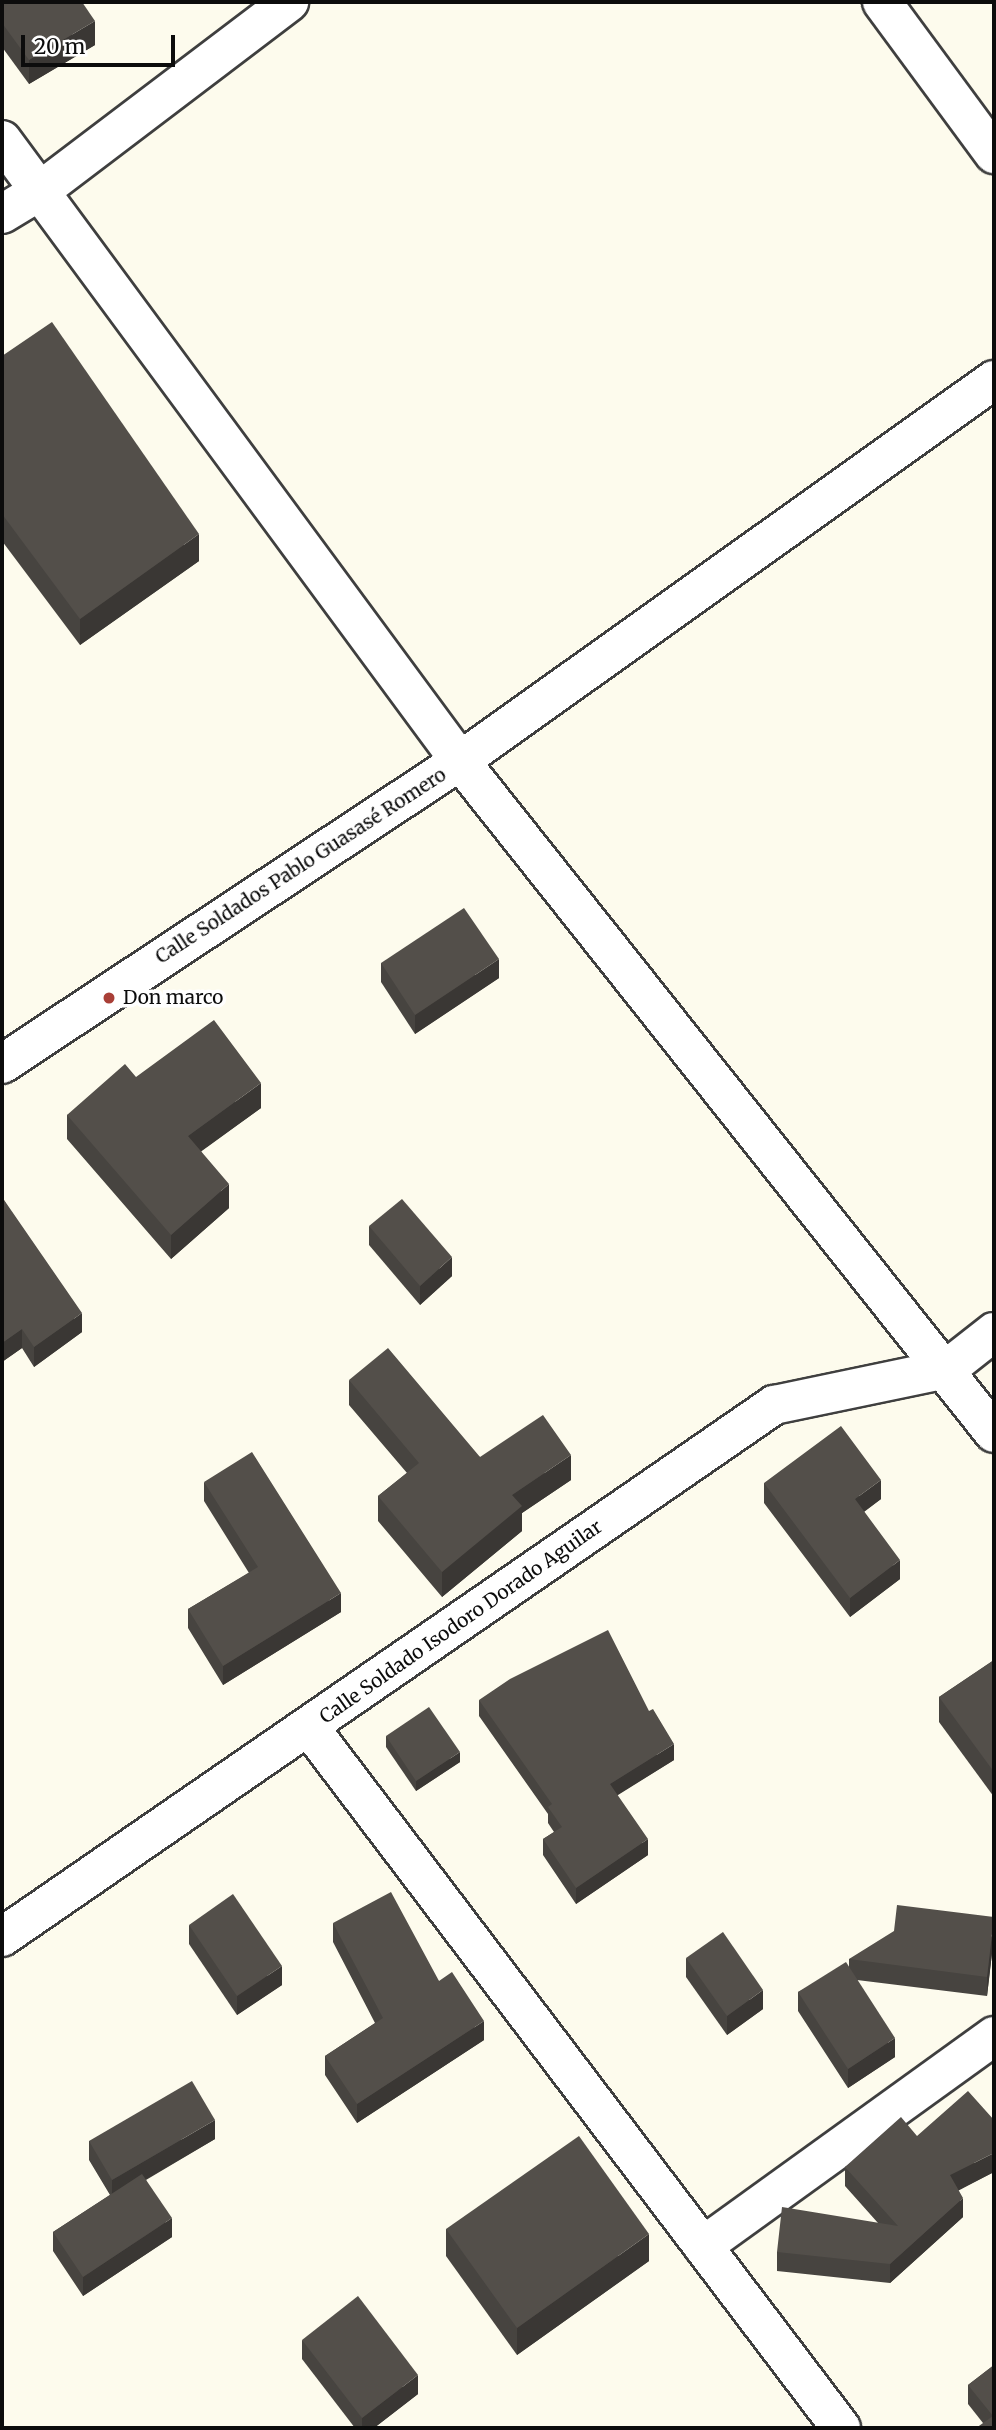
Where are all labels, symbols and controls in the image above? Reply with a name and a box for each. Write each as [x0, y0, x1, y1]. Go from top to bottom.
scale bar [24, 21, 178, 65]
text: 20 m [34, 33, 85, 60]
street label: Calle Soldados Pablo Guasasé Romero [151, 763, 451, 969]
place label: Don marco [123, 987, 223, 1009]
marker: Don marco [101, 990, 117, 1006]
street label: Calle Soldado Isodoro Dorado Aguilar [316, 1515, 606, 1729]

